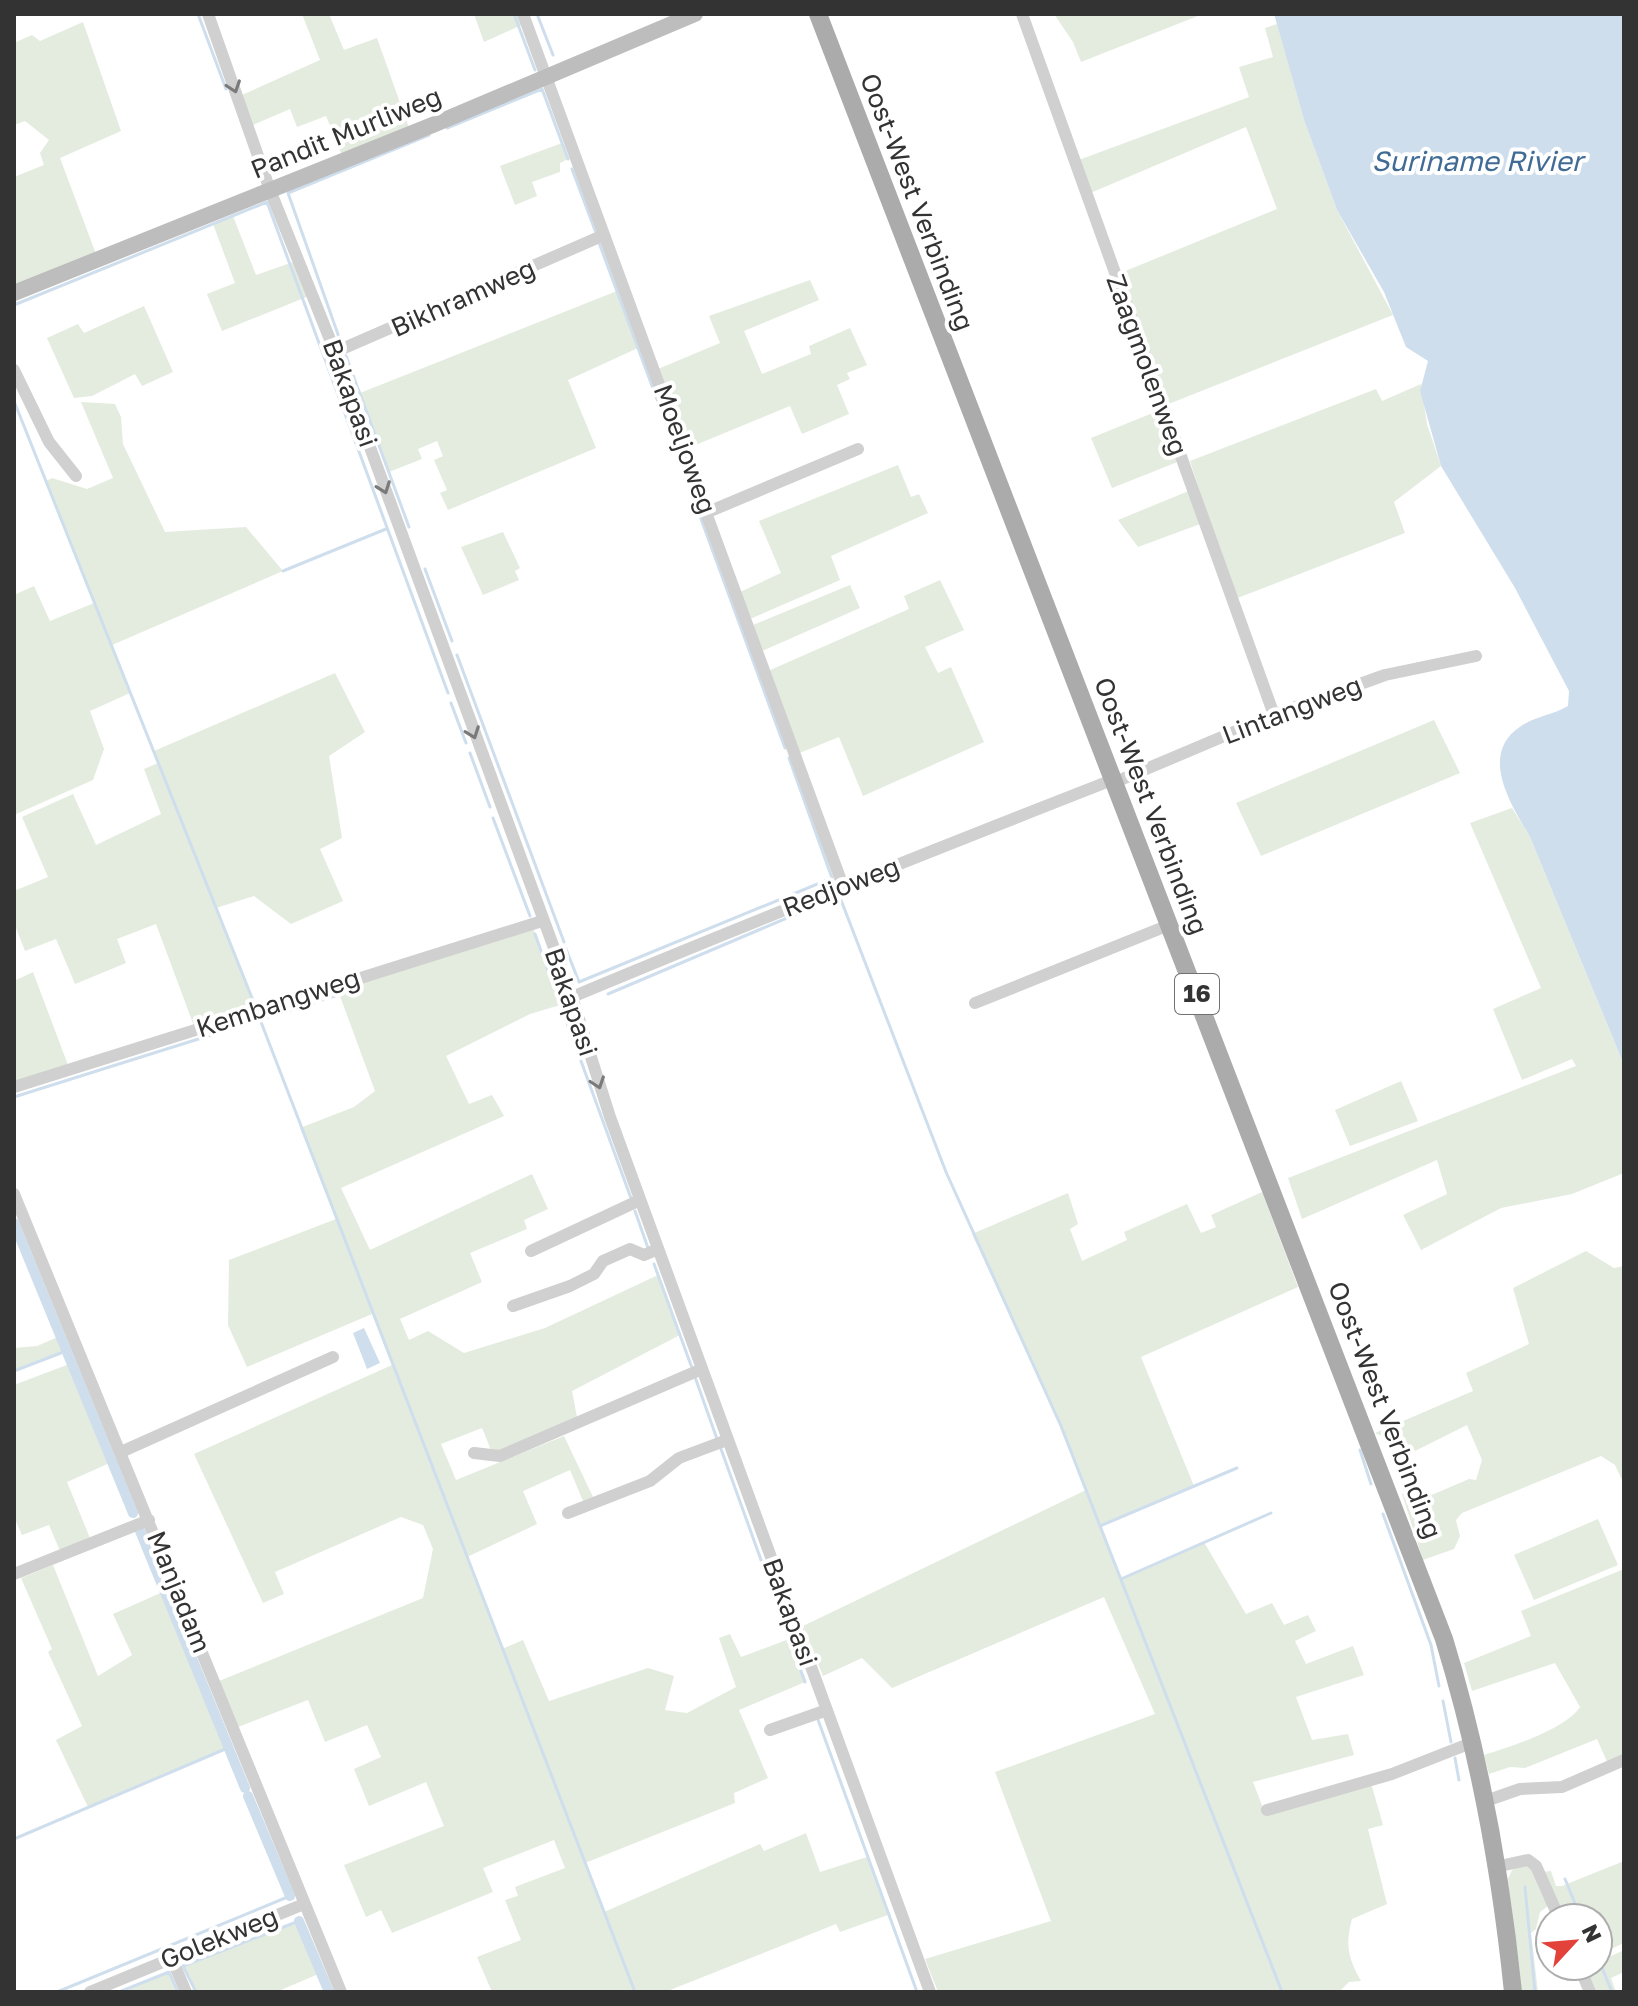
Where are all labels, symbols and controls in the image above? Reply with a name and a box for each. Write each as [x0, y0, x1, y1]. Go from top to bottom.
street label: Oost-West Verbinding [854, 69, 981, 335]
one-way arrow [225, 80, 241, 94]
street label: Pandit Murliweg [246, 80, 446, 185]
water label: Suriname Rivier [1371, 144, 1587, 177]
street label: Bikhramweg [386, 252, 540, 343]
street label: Zaagmolenweg [1100, 270, 1195, 460]
street label: Bakapasi [317, 335, 384, 451]
street label: Moeljoweg [648, 380, 723, 518]
one-way arrow [374, 480, 391, 494]
street label: Lintangweg [1218, 669, 1366, 750]
street label: Oost-West Verbinding [1088, 673, 1215, 939]
one-way arrow [463, 725, 480, 739]
street label: Redjoweg [778, 850, 904, 923]
street label: Bakapasi [538, 944, 604, 1060]
street label: Kembangweg [192, 962, 363, 1044]
road number: 16 [1175, 974, 1219, 1014]
one-way arrow [588, 1075, 605, 1089]
street label: Oost-West Verbinding [1322, 1277, 1449, 1543]
street label: Manjadam [141, 1526, 218, 1657]
street label: Bakapasi [757, 1554, 824, 1670]
street label: Golekweg [156, 1900, 282, 1975]
north arrow [1534, 1902, 1614, 1982]
text: N [1577, 1920, 1608, 1946]

